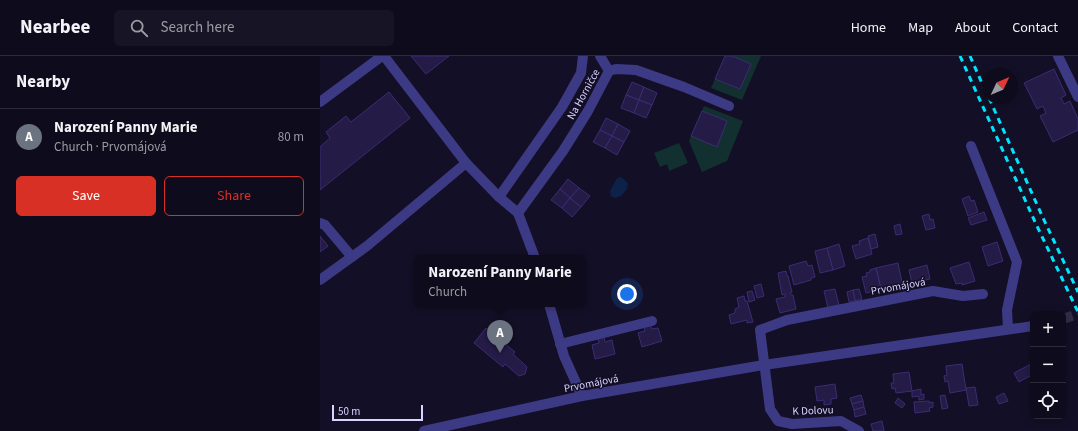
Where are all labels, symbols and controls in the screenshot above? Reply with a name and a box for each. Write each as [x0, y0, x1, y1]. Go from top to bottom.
search box [114, 10, 394, 46]
text: Nearbee [20, 14, 90, 41]
icon: search [128, 17, 150, 39]
text: Search here [160, 17, 234, 38]
text: Home [851, 18, 886, 38]
text: Map [908, 18, 933, 38]
text: About [955, 18, 990, 38]
text: Contact [1012, 18, 1058, 38]
street label: Na Horničce [563, 66, 604, 122]
north arrow [982, 68, 1018, 104]
text: Nearby [16, 70, 70, 94]
text: Narození Panny Marie [54, 117, 198, 138]
text: A [25, 128, 33, 146]
text: 80 m [278, 128, 304, 146]
text: Church · Prvomájová [54, 138, 167, 156]
button: Save [16, 176, 156, 216]
button: Share [164, 176, 304, 216]
popup [414, 255, 586, 307]
text: Narození Panny Marie [428, 262, 572, 283]
street label: Prvomájová [870, 274, 927, 299]
text: Church [428, 283, 467, 301]
your location [617, 284, 637, 304]
map controls [1030, 311, 1066, 419]
button: + [1030, 311, 1066, 347]
pin: A [487, 320, 513, 353]
button: − [1030, 347, 1066, 383]
street label: Prvomájová [563, 371, 620, 396]
button: locate [1030, 383, 1066, 419]
street label: K Dolovu [792, 402, 834, 419]
scale bar [332, 403, 423, 422]
text: 50 m [338, 404, 360, 419]

